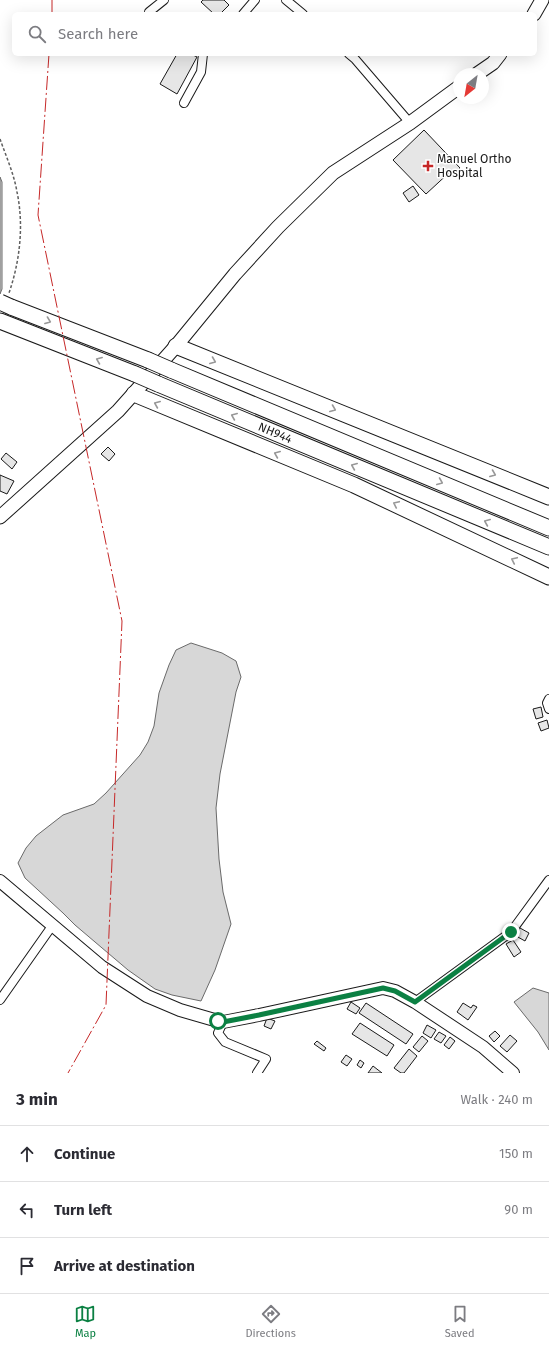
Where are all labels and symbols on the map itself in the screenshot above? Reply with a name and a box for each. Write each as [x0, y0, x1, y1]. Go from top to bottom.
north arrow [453, 68, 489, 104]
place label: Manuel Ortho Hospital [437, 152, 511, 180]
marker: Manuel Ortho Hospital [422, 160, 434, 172]
one-way arrow [44, 316, 51, 324]
one-way arrow [209, 356, 216, 364]
one-way arrow [95, 357, 103, 365]
one-way arrow [153, 400, 160, 408]
one-way arrow [330, 405, 337, 413]
one-way arrow [231, 413, 239, 421]
street label: NH944 [256, 420, 295, 446]
one-way arrow [273, 450, 280, 458]
one-way arrow [351, 463, 359, 471]
one-way arrow [489, 469, 496, 477]
one-way arrow [436, 478, 443, 486]
one-way arrow [393, 501, 401, 509]
one-way arrow [484, 518, 491, 526]
one-way arrow [510, 557, 518, 565]
route end [502, 923, 520, 941]
route start [209, 1012, 227, 1030]

